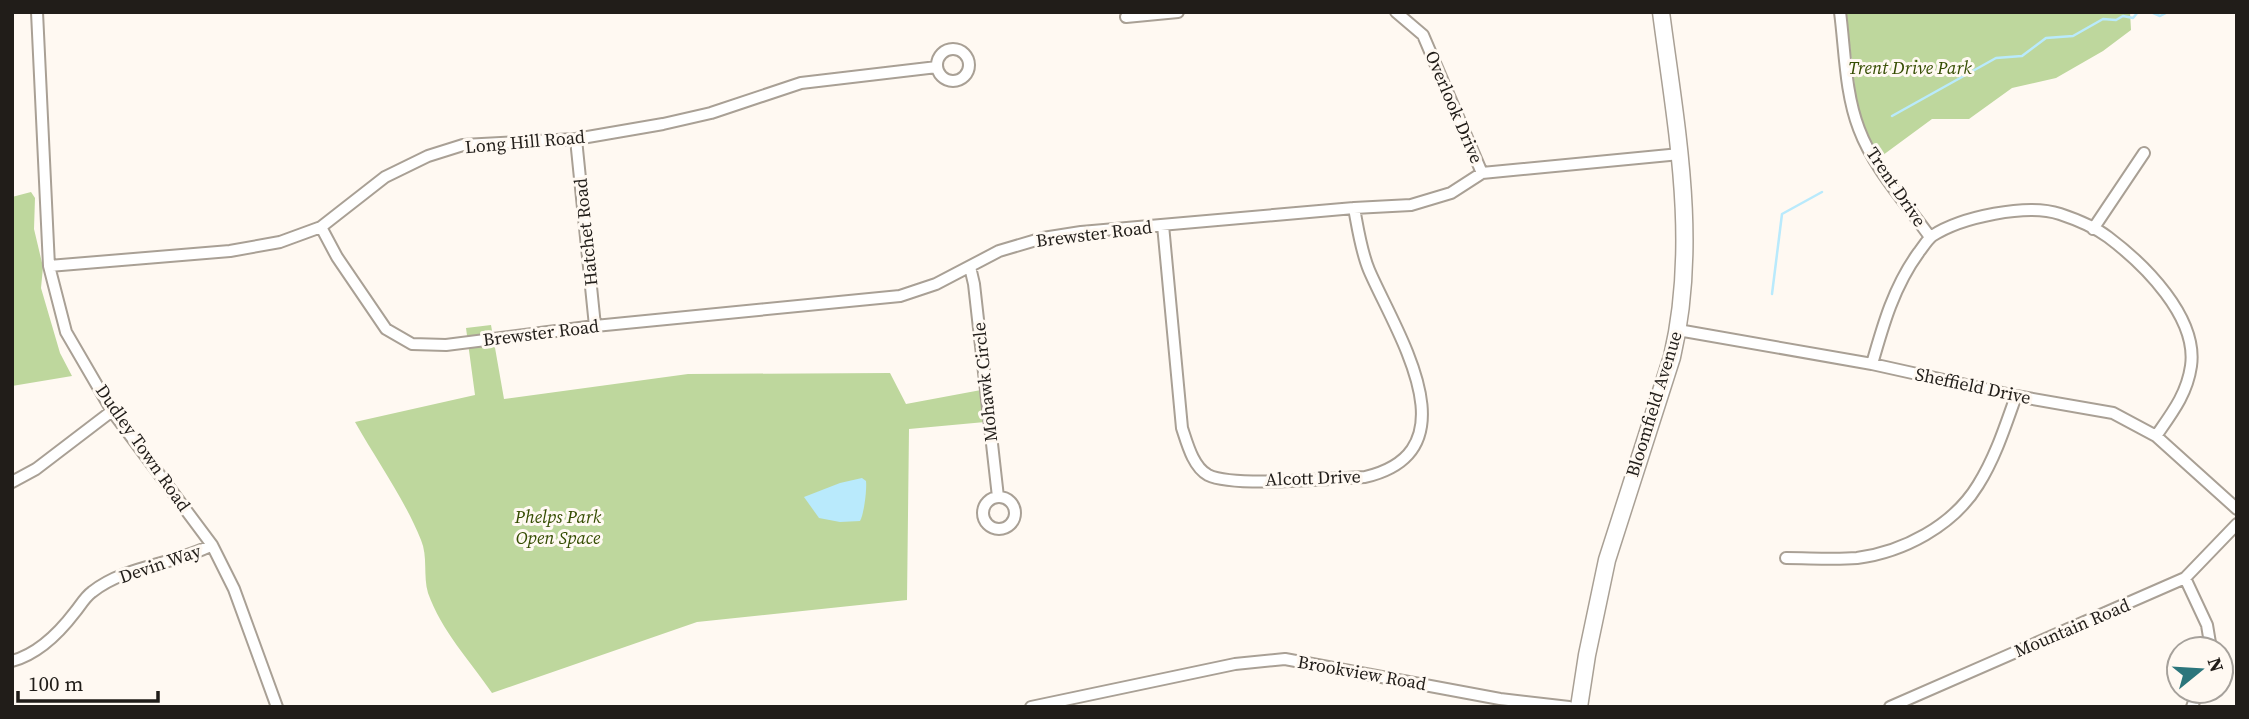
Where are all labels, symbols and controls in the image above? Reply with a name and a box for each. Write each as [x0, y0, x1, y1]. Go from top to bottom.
street label: Overlook Drive [1419, 46, 1489, 167]
park label: Trent Drive Park [1848, 55, 1972, 80]
street label: Long Hill Road [464, 124, 586, 159]
street label: Trent Drive [1861, 142, 1932, 232]
street label: Hatchet Road [567, 177, 604, 287]
street label: Brewster Road [1034, 214, 1153, 253]
street label: Brewster Road [481, 313, 600, 352]
street label: Mohawk Circle [966, 321, 1003, 443]
street label: Bloomfield Avenue [1619, 328, 1688, 480]
street label: Sheffield Drive [1913, 361, 2033, 410]
street label: Dudley Town Road [90, 379, 197, 516]
street label: Alcott Drive [1265, 463, 1361, 492]
park label: Phelps Park Open Space [514, 504, 602, 550]
street label: Devin Way [116, 538, 205, 589]
street label: Mountain Road [2010, 592, 2133, 663]
north arrow [2165, 635, 2235, 705]
street label: Brookview Road [1296, 649, 1428, 696]
text: N [2202, 654, 2231, 675]
scale bar [18, 660, 158, 704]
text: 100 m [28, 669, 83, 698]

